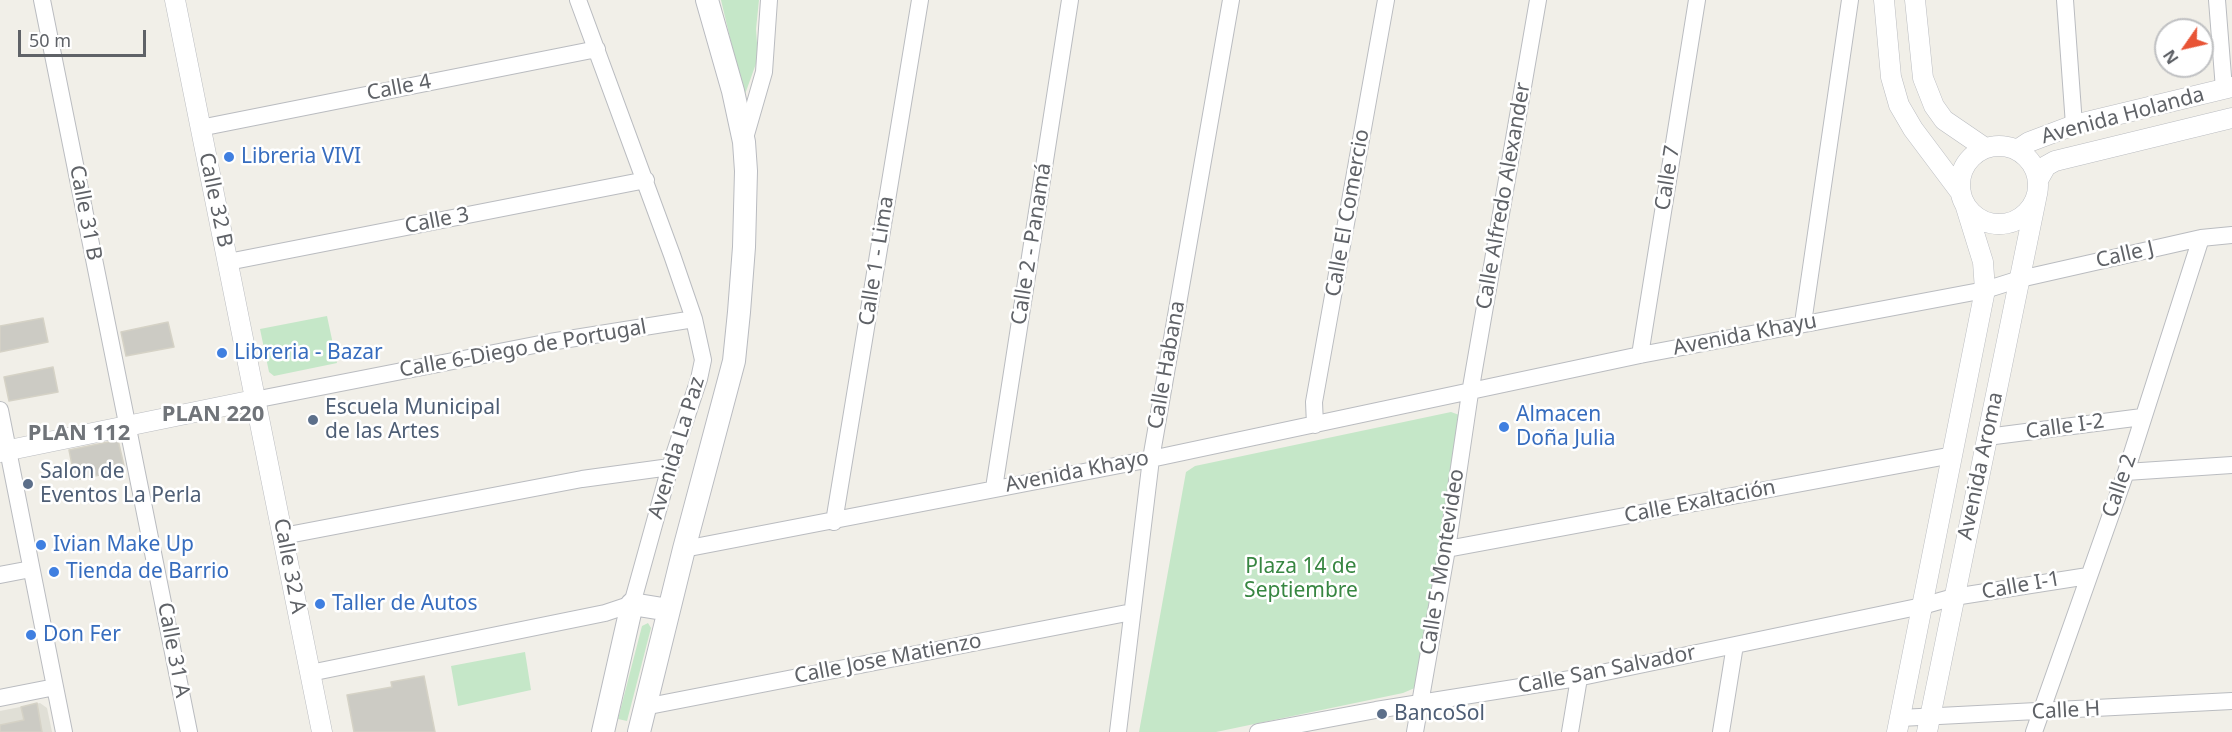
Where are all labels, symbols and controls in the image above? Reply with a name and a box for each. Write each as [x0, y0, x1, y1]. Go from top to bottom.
scale bar [21, 18, 148, 56]
north arrow [2154, 18, 2214, 78]
text: 50 m [29, 28, 71, 52]
text: N [2158, 45, 2183, 68]
street label: Calle 4 [365, 69, 433, 107]
street label: Calle Alfredo Alexander [1472, 81, 1536, 311]
street label: Avenida Holanda [2039, 82, 2207, 150]
street label: Calle El Comercio [1321, 127, 1375, 299]
place label: Libreria VIVI [241, 144, 361, 170]
street label: Calle 7 [1650, 144, 1686, 212]
street label: Calle 32 B [193, 150, 237, 250]
marker: Libreria VIVI [222, 150, 236, 164]
street label: Calle 2 - Panamá [1007, 161, 1057, 327]
street label: Calle 31 B [63, 163, 107, 263]
street label: Calle 1 - Lima [854, 194, 900, 328]
street label: Calle 3 [403, 202, 471, 240]
street label: Calle J [2093, 236, 2157, 274]
street label: Calle Habana [1143, 299, 1191, 431]
street label: Avenida Khayu [1671, 309, 1819, 361]
street label: Calle 6-Diego de Portugal [397, 315, 649, 383]
place label: Libreria - Bazar [234, 340, 383, 366]
marker: Libreria - Bazar [215, 346, 229, 360]
street label: Avenida La Paz [643, 374, 711, 522]
street label: Avenida Aroma [1953, 390, 2009, 542]
place label: Escuela Municipal de las Artes [325, 395, 500, 445]
district label: PLAN 220 [162, 402, 264, 428]
place label: Almacen Doña Julia [1516, 402, 1616, 452]
street label: Calle I-2 [2024, 409, 2106, 445]
marker: Escuela Municipal de las Artes [306, 413, 320, 427]
marker: Almacen Doña Julia [1497, 420, 1511, 434]
district label: PLAN 112 [28, 421, 130, 447]
street label: Avenida Khayo [1003, 446, 1151, 498]
street label: Calle 2 [2097, 451, 2143, 521]
place label: Salon de Eventos La Perla [40, 459, 202, 509]
street label: Calle 5 Montevideo [1416, 467, 1470, 657]
street label: Calle Exaltación [1622, 475, 1778, 529]
marker: Salon de Eventos La Perla [21, 477, 35, 491]
street label: Calle 32 A [267, 516, 311, 616]
place label: Ivian Make Up [53, 532, 194, 558]
marker: Ivian Make Up [34, 538, 48, 552]
park label: Plaza 14 de Septiembre [1244, 554, 1358, 604]
place label: Tienda de Barrio [66, 559, 229, 585]
marker: Tienda de Barrio [47, 565, 61, 579]
street label: Calle I-1 [1980, 567, 2062, 605]
place label: Taller de Autos [332, 591, 478, 617]
marker: Taller de Autos [313, 597, 327, 611]
street label: Calle 31 A [151, 600, 195, 700]
place label: Don Fer [43, 622, 121, 648]
marker: Don Fer [24, 628, 38, 642]
street label: Calle Jose Matienzo [792, 628, 984, 690]
street label: Calle San Salvador [1516, 640, 1698, 700]
street label: Calle H [2031, 697, 2101, 725]
place label: BancoSol [1394, 701, 1485, 727]
marker: BancoSol [1375, 707, 1389, 721]

